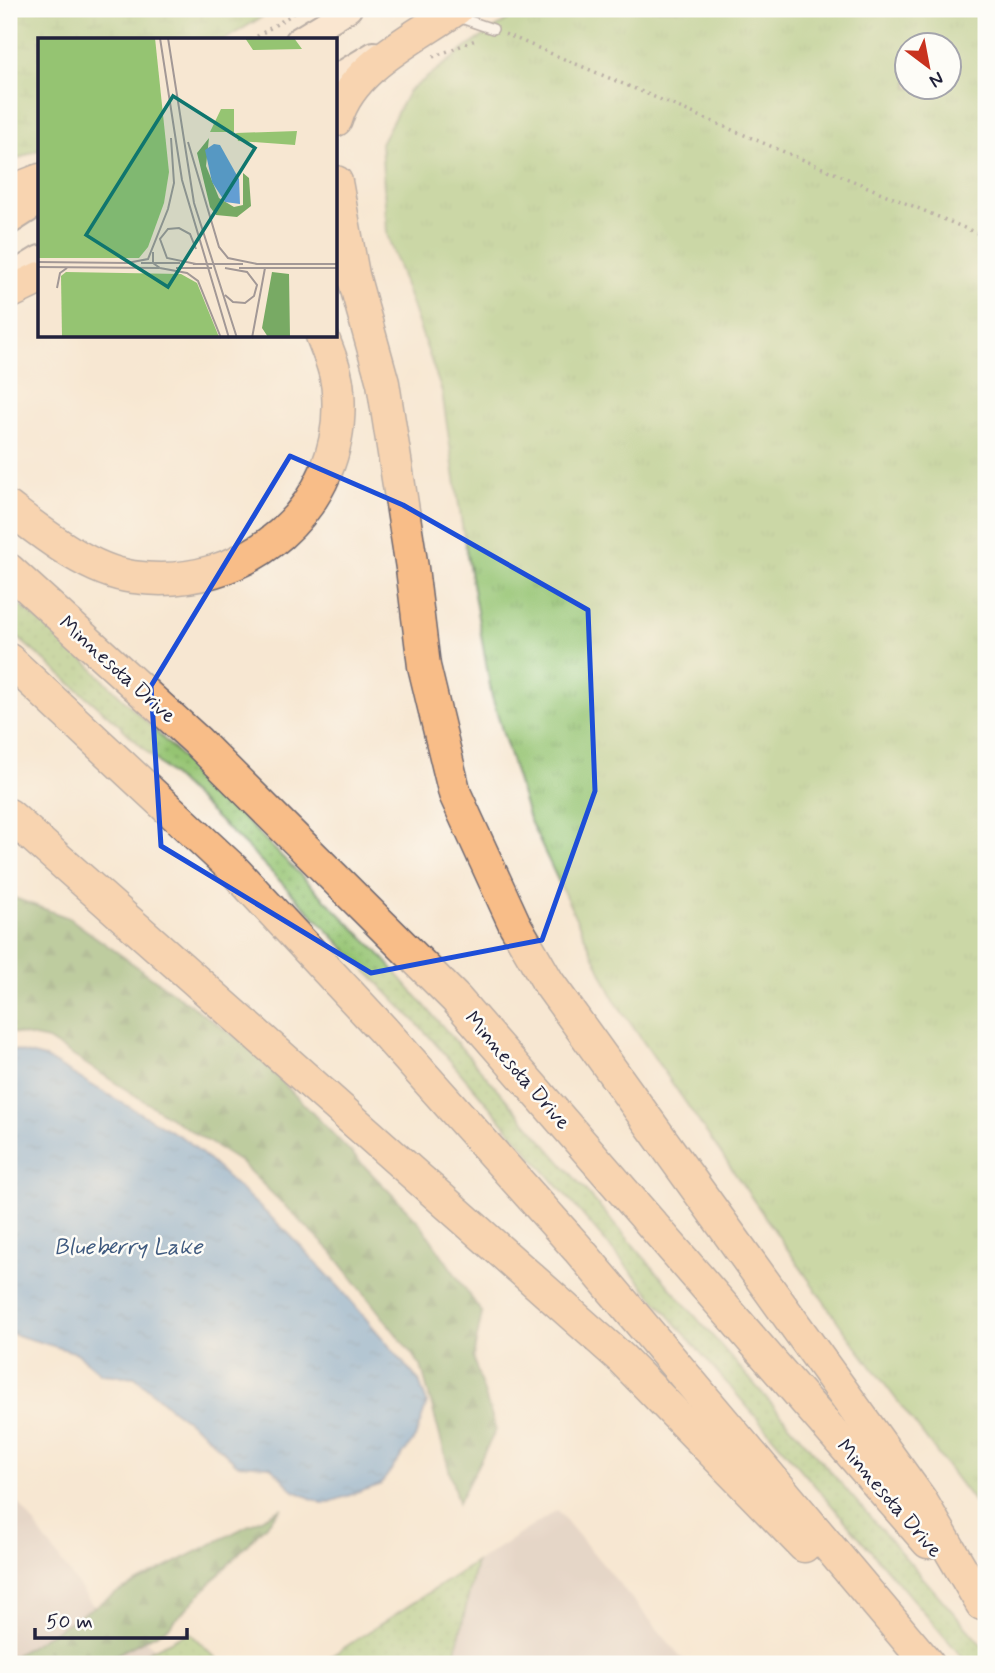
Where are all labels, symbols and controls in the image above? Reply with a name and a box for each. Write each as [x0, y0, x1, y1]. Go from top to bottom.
north arrow [894, 32, 964, 102]
inset map [38, 38, 338, 338]
text: N [924, 65, 948, 93]
street label: Minnesota Drive [53, 610, 182, 730]
street label: Minnesota Drive [458, 1005, 577, 1136]
water label: Blueberry Lake [54, 1233, 204, 1263]
street label: Minnesota Drive [830, 1433, 949, 1564]
scale bar [35, 1596, 187, 1640]
text: 50 m [46, 1608, 93, 1636]

